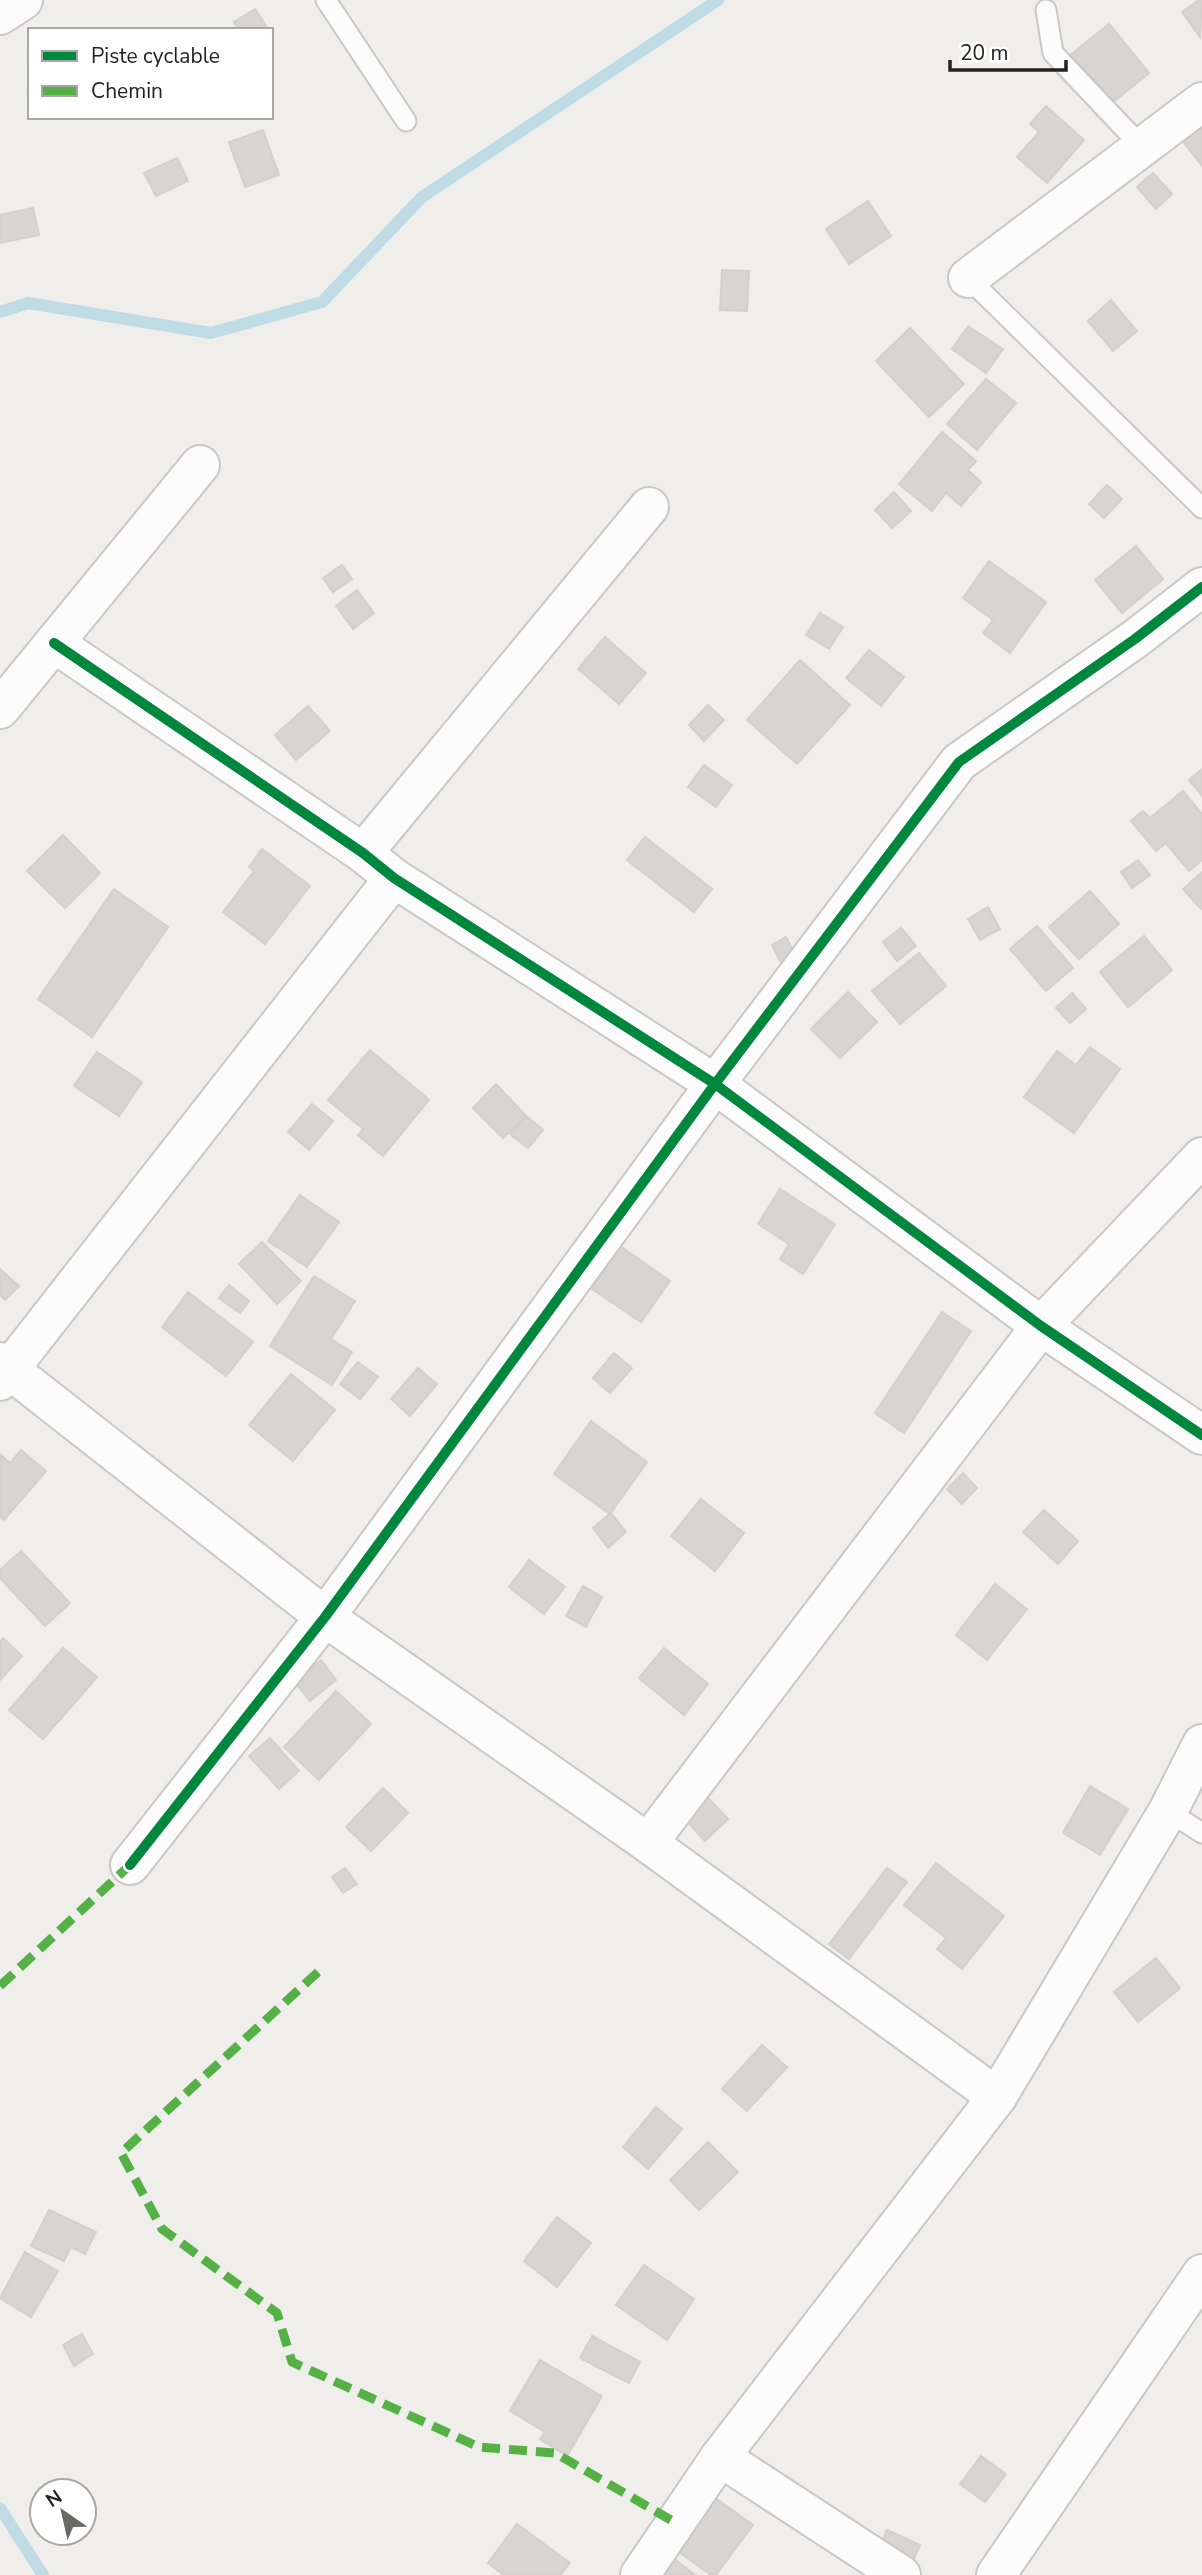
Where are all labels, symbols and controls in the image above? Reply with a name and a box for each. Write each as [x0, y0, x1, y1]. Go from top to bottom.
legend [28, 28, 273, 119]
scale bar [950, 28, 1066, 72]
text: 20 m [960, 39, 1009, 67]
text: Piste cyclable [91, 42, 220, 70]
text: Chemin [91, 77, 163, 105]
north arrow [28, 2477, 98, 2547]
text: N [41, 2484, 67, 2513]

